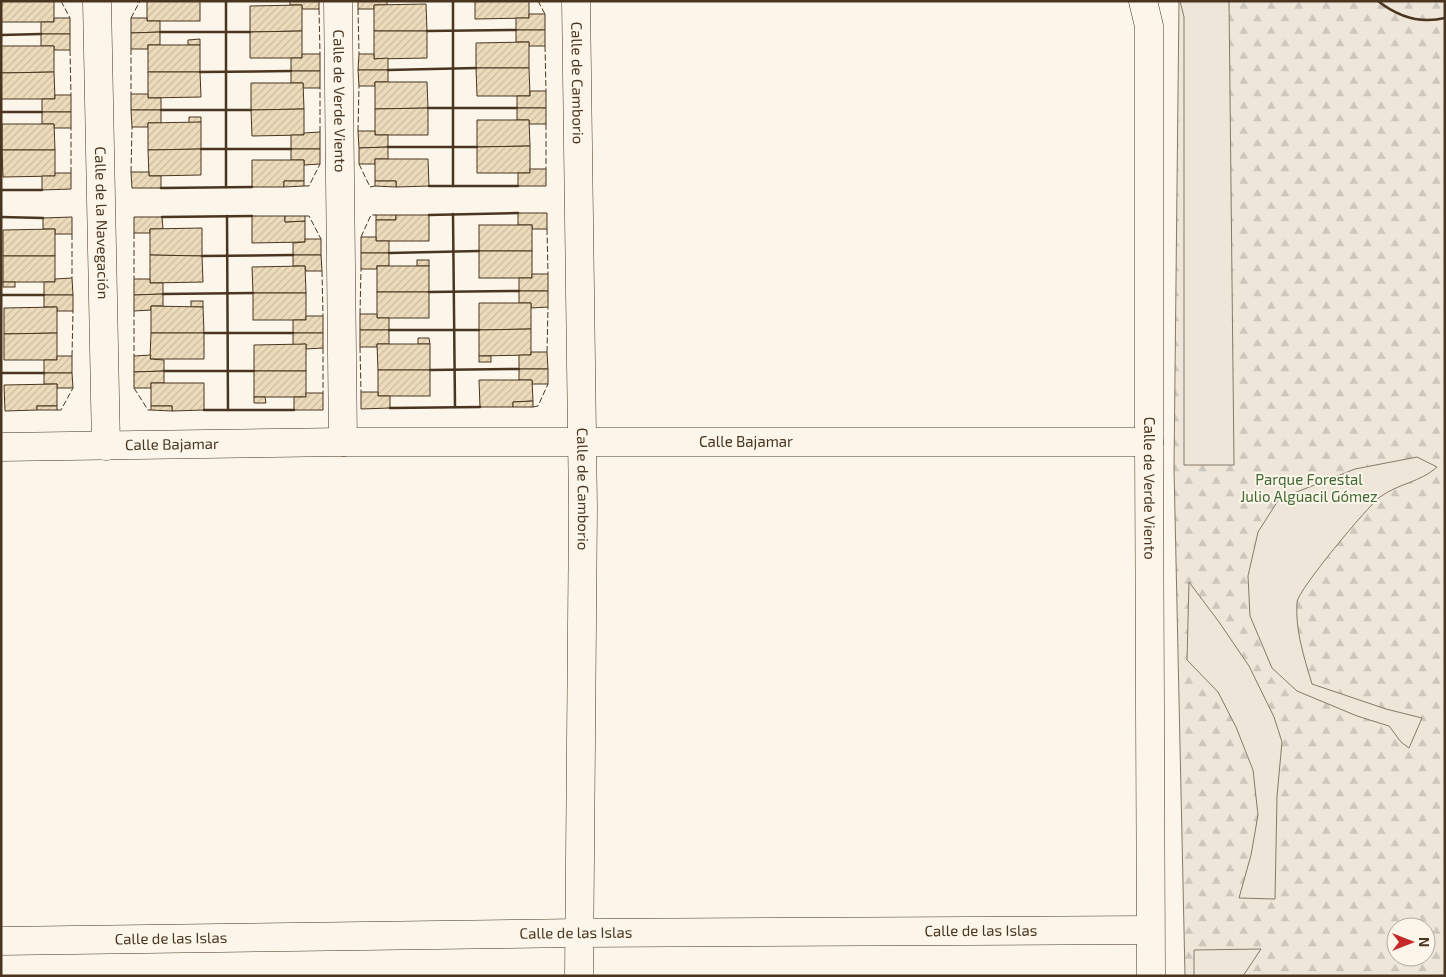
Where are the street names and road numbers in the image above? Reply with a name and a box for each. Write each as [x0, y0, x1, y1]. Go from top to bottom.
street label: Calle de Camborio [568, 22, 588, 144]
street label: Calle de Verde Viento [330, 29, 350, 173]
street label: Calle de la Navegación [92, 146, 113, 300]
street label: Calle de Verde Viento [1141, 417, 1159, 560]
street label: Calle de Camborio [574, 428, 593, 550]
street label: Calle Bajamar [699, 432, 793, 451]
street label: Calle Bajamar [125, 434, 219, 453]
street label: Calle de las Islas [924, 921, 1037, 939]
street label: Calle de las Islas [519, 923, 632, 942]
street label: Calle de las Islas [114, 928, 227, 947]

